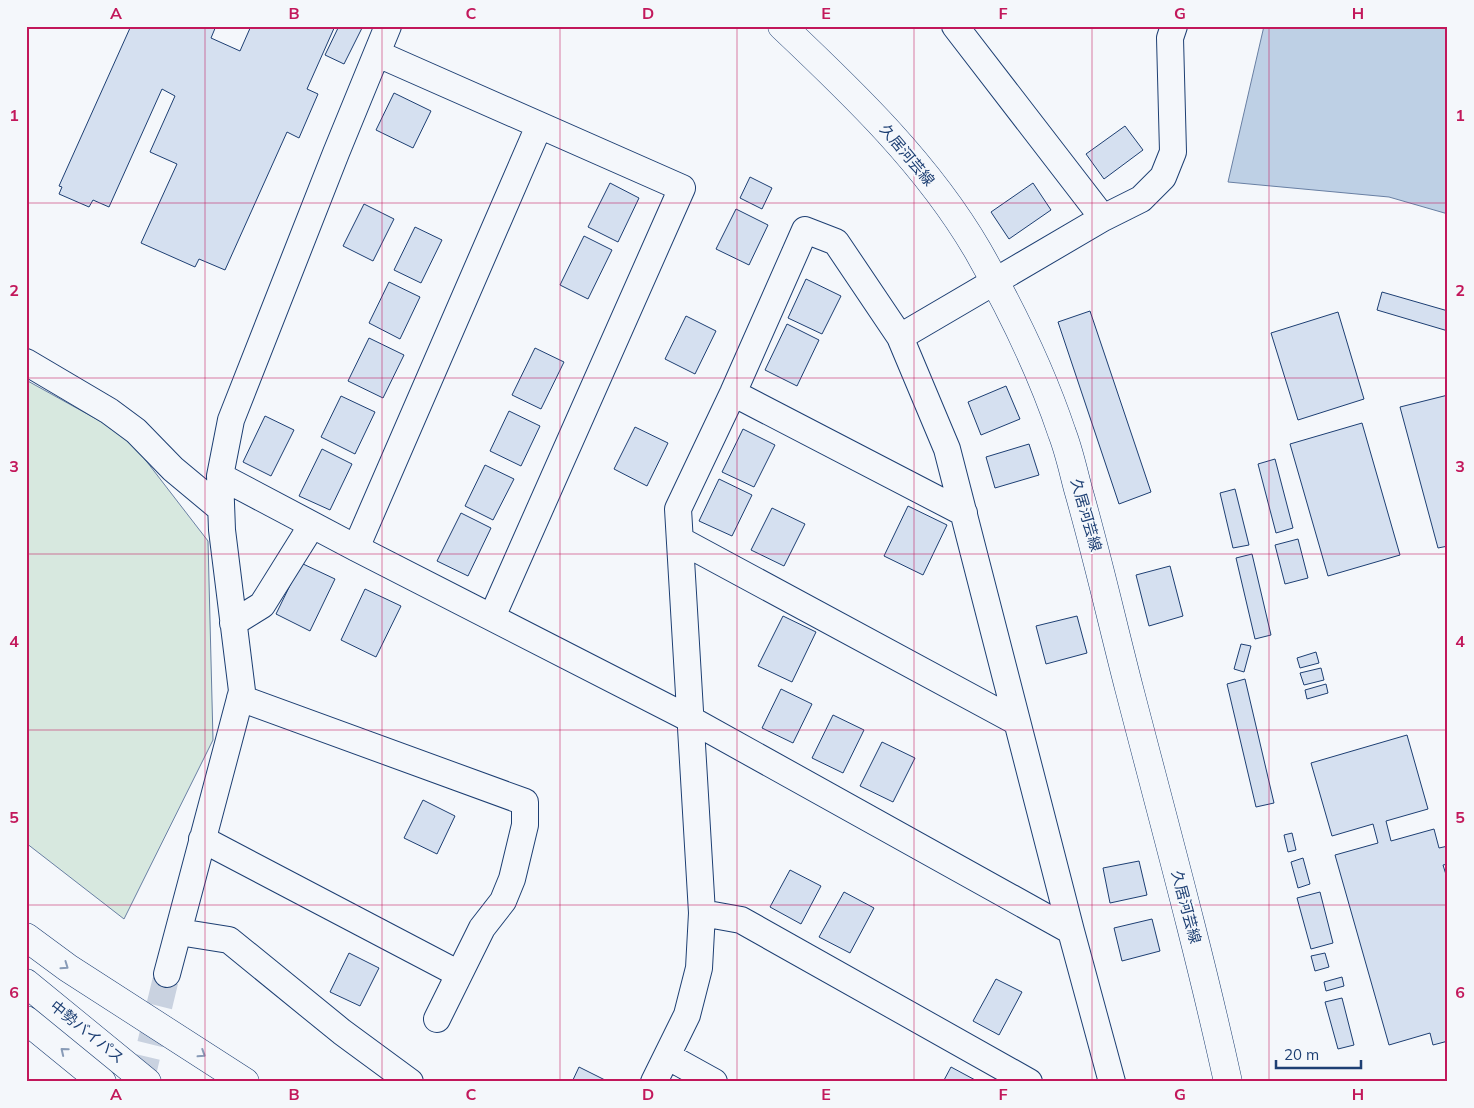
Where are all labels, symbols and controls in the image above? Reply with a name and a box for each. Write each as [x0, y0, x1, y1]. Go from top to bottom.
text: A [110, 3, 122, 23]
text: B [288, 3, 300, 23]
text: C [466, 3, 477, 23]
text: D [642, 3, 654, 23]
text: E [821, 3, 831, 23]
text: F [998, 3, 1008, 23]
text: G [1174, 3, 1186, 23]
text: H [1352, 3, 1364, 23]
text: 1 [9, 105, 19, 125]
text: 1 [1455, 105, 1465, 125]
street label: 久居河芸線 [876, 120, 939, 190]
text: 2 [9, 280, 19, 300]
text: 2 [1455, 280, 1465, 300]
text: 3 [9, 456, 19, 476]
text: 3 [1455, 456, 1465, 476]
street label: 久居河芸線 [1067, 476, 1106, 554]
text: 4 [9, 631, 19, 651]
text: 4 [1455, 631, 1465, 651]
text: 5 [9, 807, 19, 827]
text: 5 [1455, 807, 1465, 827]
street label: 久居河芸線 [1168, 868, 1205, 946]
one-way arrow [60, 960, 69, 969]
text: 6 [9, 982, 19, 1002]
text: 6 [1455, 982, 1465, 1002]
street label: 中勢バイパス [46, 996, 128, 1067]
scale bar [1276, 1038, 1362, 1070]
text: 20 m [1284, 1045, 1319, 1064]
one-way arrow [61, 1047, 70, 1056]
one-way arrow [196, 1048, 206, 1057]
text: A [110, 1084, 122, 1104]
text: B [288, 1084, 300, 1104]
text: C [466, 1084, 477, 1104]
text: D [642, 1084, 654, 1104]
text: E [821, 1084, 831, 1104]
text: F [998, 1084, 1008, 1104]
text: G [1174, 1084, 1186, 1104]
text: H [1352, 1084, 1364, 1104]

